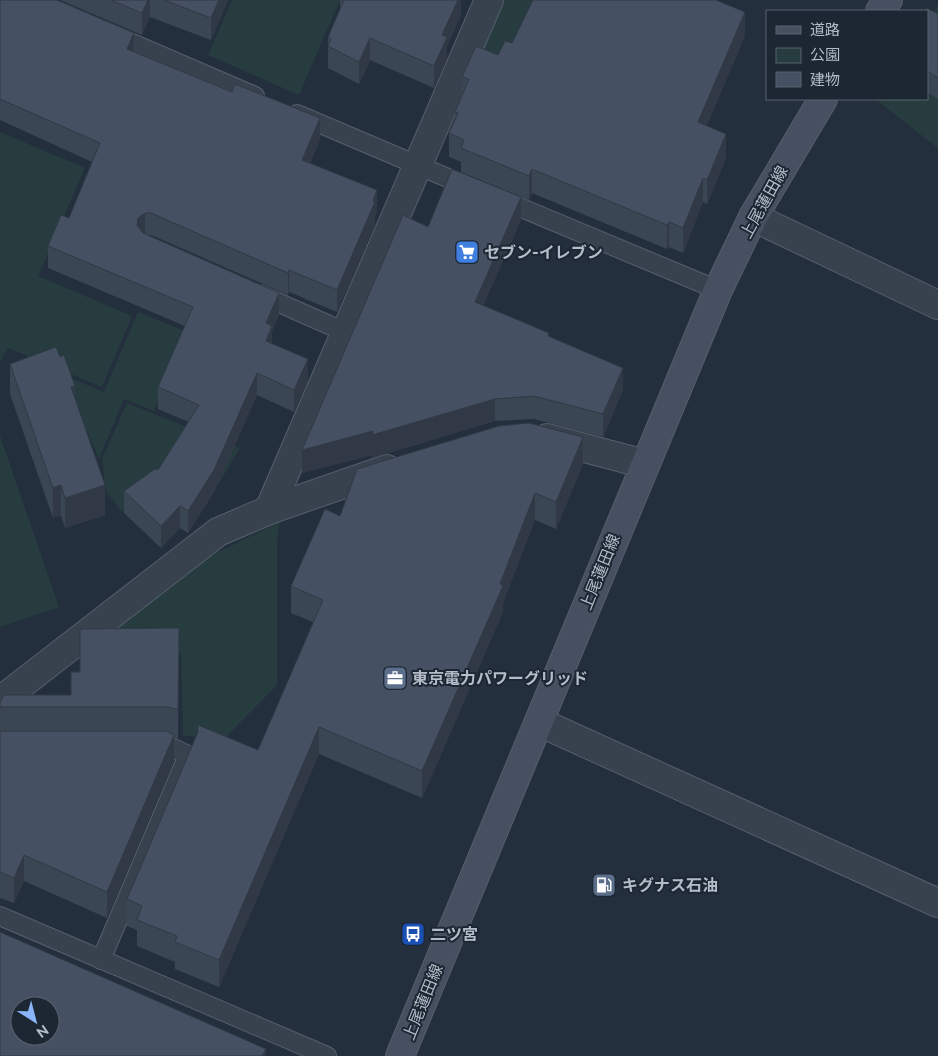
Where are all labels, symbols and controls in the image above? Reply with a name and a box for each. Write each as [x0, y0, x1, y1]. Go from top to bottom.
legend [766, 10, 928, 100]
text: 道路 [810, 21, 840, 39]
text: 公園 [810, 46, 840, 64]
text: 建物 [810, 71, 840, 89]
street label: 上尾蓮田線 [736, 162, 792, 242]
supermarket icon: セブン-イレブン [454, 239, 480, 265]
place label: セブン-イレブン [484, 243, 603, 262]
street label: 上尾蓮田線 [576, 531, 624, 613]
office icon: 東京電力パワーグリッド [382, 665, 408, 691]
place label: 東京電力パワーグリッド [412, 669, 588, 688]
fuel station icon: キグナス石油 [591, 872, 617, 898]
place label: キグナス石油 [622, 876, 718, 895]
bus stop icon: 二ツ宮 [400, 921, 426, 947]
place label: 二ツ宮 [430, 925, 478, 944]
street label: 上尾蓮田線 [399, 961, 447, 1043]
north arrow [10, 996, 60, 1046]
text: N [34, 1022, 52, 1041]

